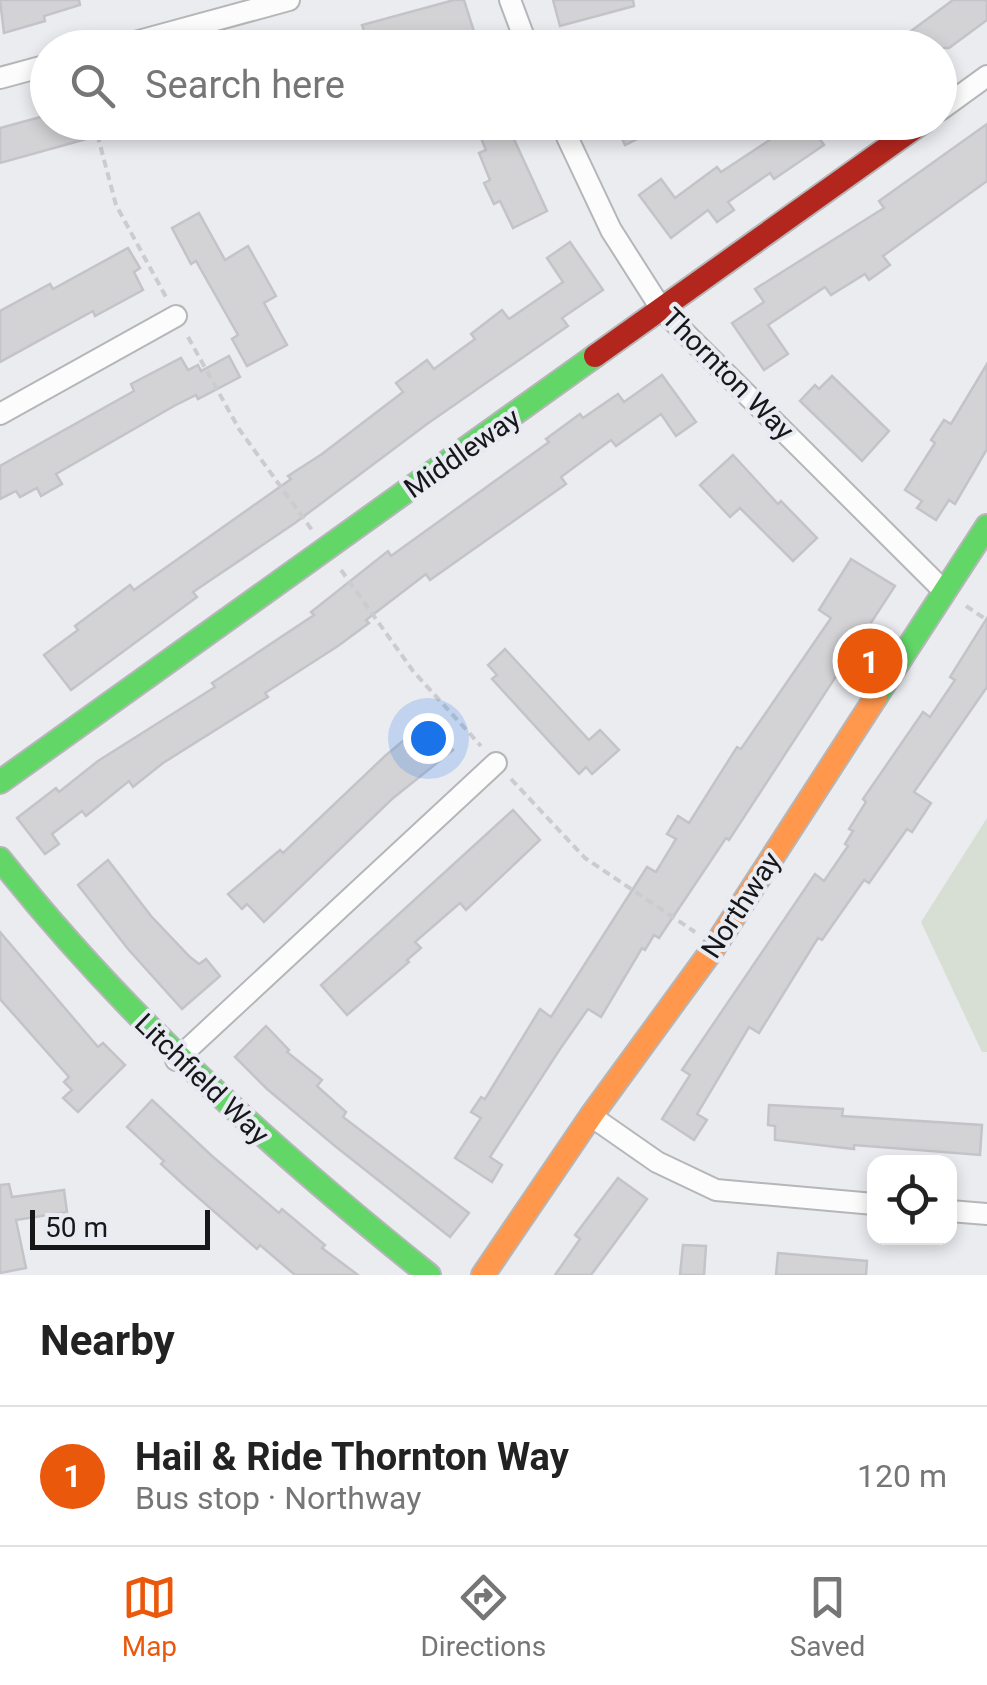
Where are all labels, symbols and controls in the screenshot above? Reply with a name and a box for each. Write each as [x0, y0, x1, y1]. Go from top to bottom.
search box [30, 30, 957, 140]
icon: search [65, 58, 120, 113]
text: Search here [145, 63, 345, 107]
street label: Thornton Way [655, 301, 801, 447]
street label: Middleway [398, 401, 526, 505]
pin: 1 [838, 624, 902, 698]
your location [403, 713, 454, 764]
street label: Northway [694, 846, 788, 964]
street label: Litchfield Way [128, 1007, 276, 1151]
map controls [867, 1155, 957, 1245]
button: locate [867, 1155, 957, 1245]
scale bar [30, 1205, 210, 1250]
text: 50 m [45, 1211, 108, 1244]
text: Nearby [40, 1316, 175, 1365]
text: Hail & Ride Thornton Way [135, 1435, 569, 1479]
text: 1 [63, 1457, 82, 1495]
text: 120 m [857, 1457, 947, 1495]
text: Bus stop · Northway [135, 1479, 421, 1517]
tab: Map [122, 1570, 177, 1663]
tab: Directions [420, 1570, 546, 1663]
tab: Saved [790, 1570, 865, 1663]

